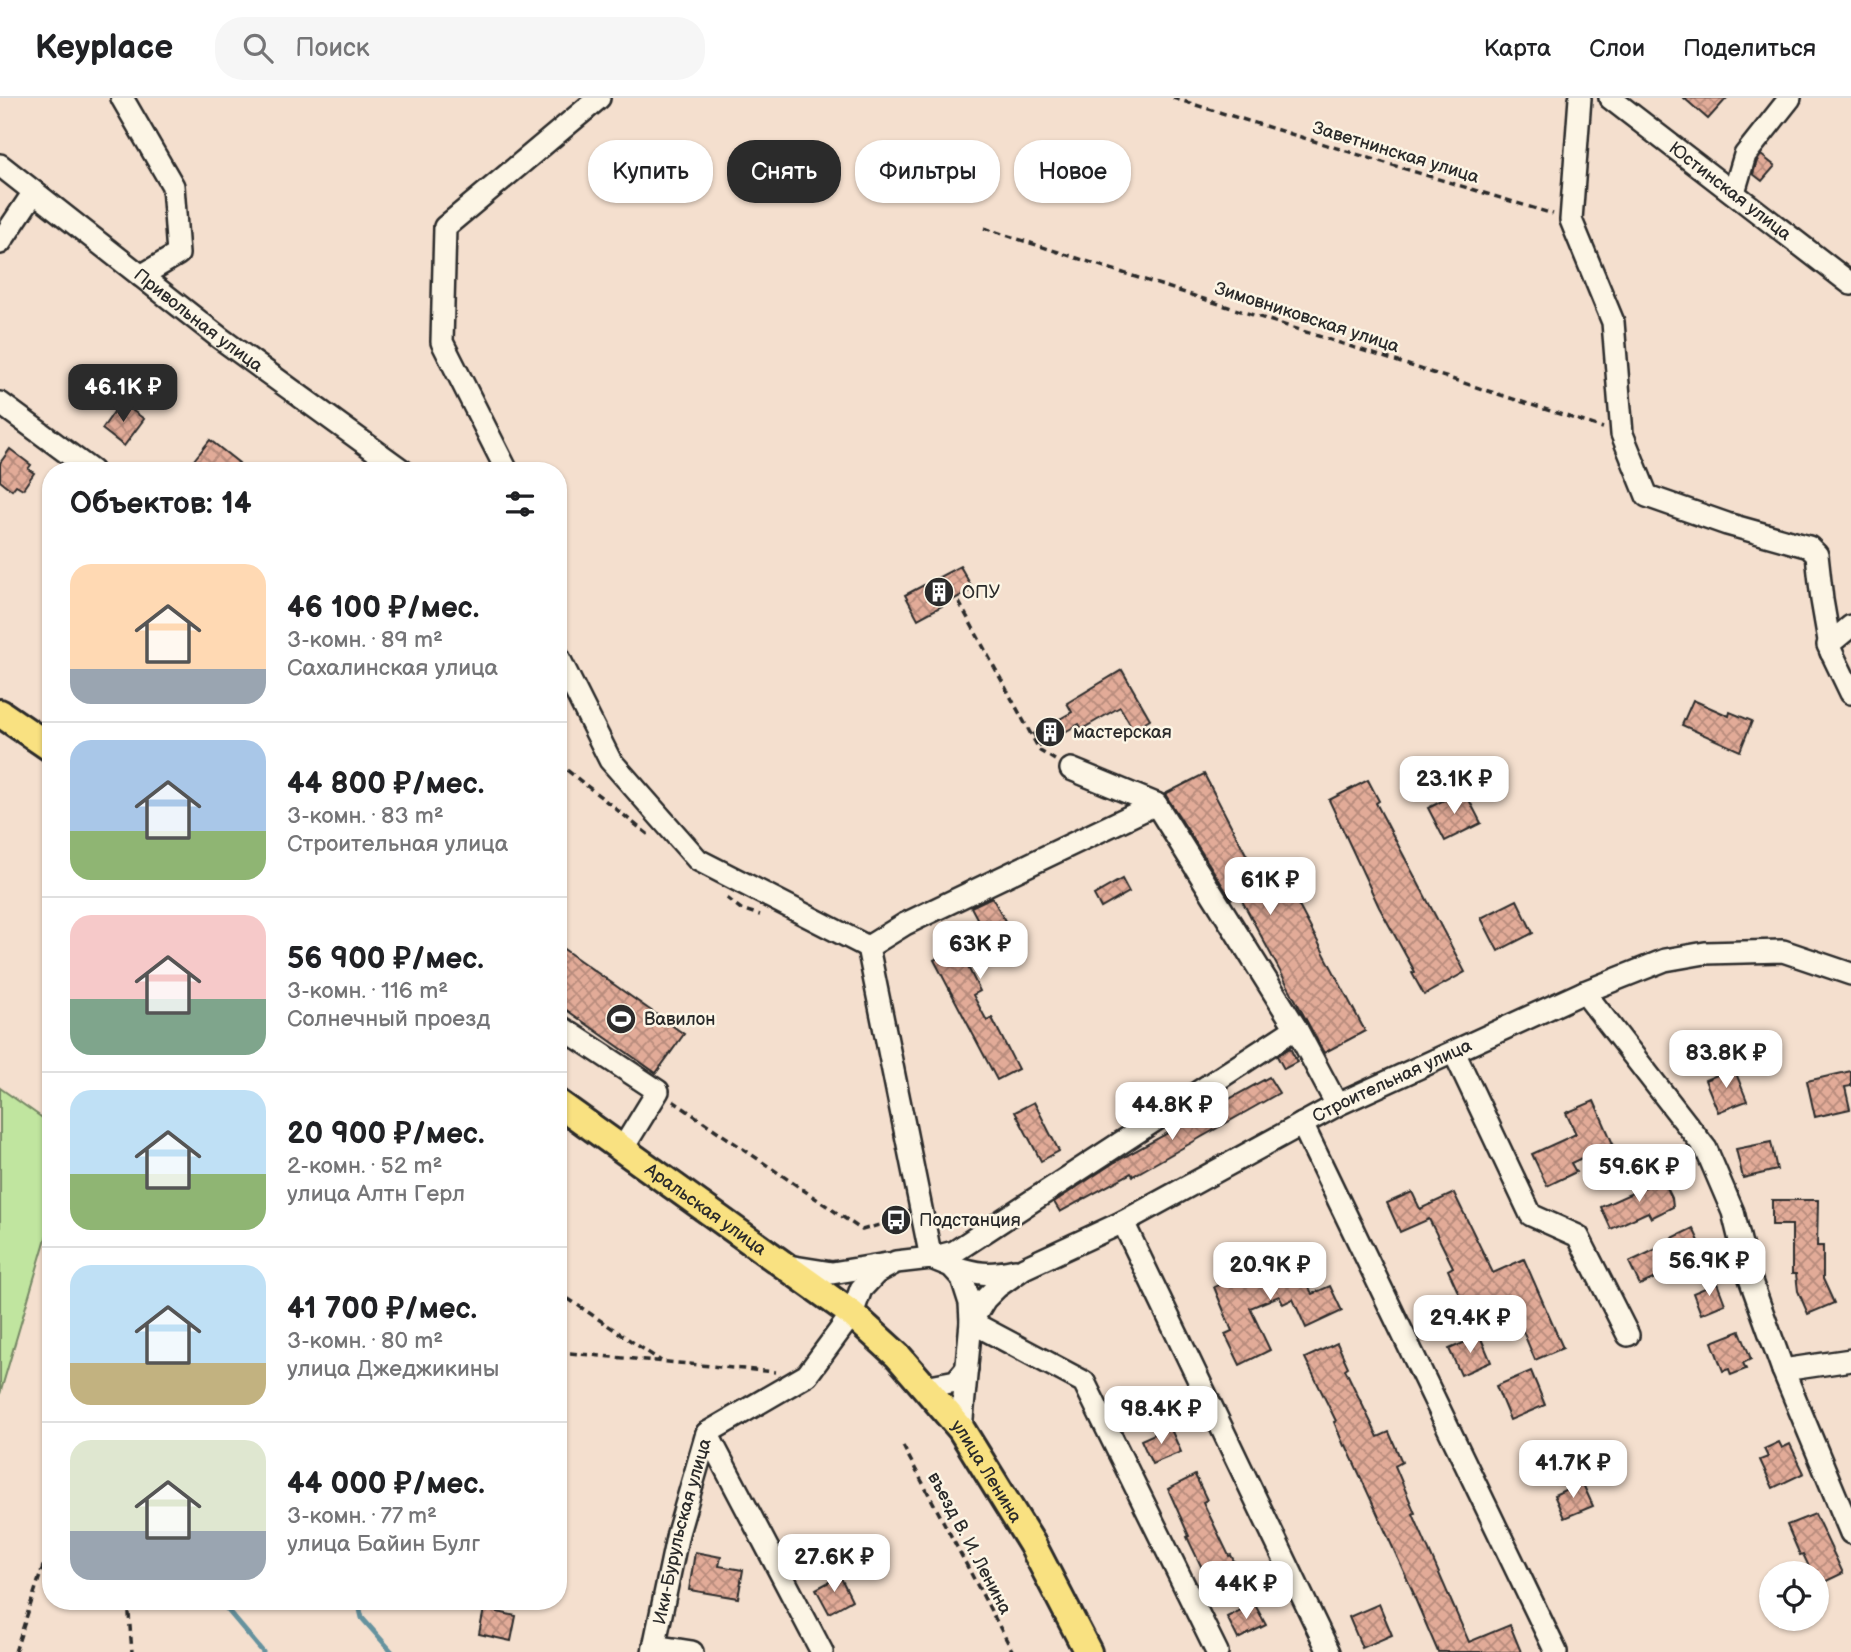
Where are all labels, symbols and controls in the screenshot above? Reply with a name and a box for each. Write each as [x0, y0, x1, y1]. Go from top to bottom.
search box [215, 17, 705, 80]
text: Keyplace [35, 28, 173, 68]
icon: search [239, 29, 277, 67]
text: Поиск [295, 33, 370, 64]
text: Карта [1484, 34, 1551, 63]
text: Слои [1589, 34, 1645, 63]
text: Поделиться [1683, 34, 1816, 63]
street label: Заветнинская улица [1310, 117, 1482, 188]
street label: Юстинская улица [1665, 138, 1796, 245]
chip: Купить [588, 140, 713, 203]
chip: Снять [727, 140, 841, 203]
chip: Фильтры [855, 140, 1000, 203]
chip: Новое [1014, 140, 1131, 203]
street label: Привольная улица [130, 264, 267, 377]
street label: Зимовниковская улица [1212, 278, 1402, 357]
pin: 46.1K ₽ [58, 364, 188, 424]
text: 46.1K ₽ [84, 373, 162, 401]
icon: filters [501, 485, 539, 523]
text: Объектов: 14 [70, 486, 252, 522]
building icon: ОПУ [922, 575, 956, 609]
place label: ОПУ [962, 582, 1000, 603]
text: 46 100 ₽/мес. [287, 590, 479, 626]
icon: home [126, 592, 210, 676]
text: 3-комн. · 89 m² [287, 626, 443, 654]
text: Сахалинская улица [287, 654, 498, 682]
building icon: мастерская [1033, 715, 1067, 749]
place label: мастерская [1073, 722, 1172, 743]
pin: 23.1K ₽ [1389, 756, 1519, 816]
text: 23.1K ₽ [1416, 765, 1492, 793]
text: 44 800 ₽/мес. [287, 766, 484, 802]
icon: home [126, 768, 210, 852]
text: 3-комн. · 83 m² [287, 802, 444, 830]
text: Строительная улица [287, 830, 508, 858]
pin: 61K ₽ [1221, 858, 1319, 917]
text: 61K ₽ [1241, 866, 1299, 894]
pin: 63K ₽ [931, 922, 1029, 981]
text: 63K ₽ [949, 930, 1011, 958]
text: 56 900 ₽/мес. [287, 941, 484, 977]
icon: home [126, 943, 210, 1027]
text: 3-комн. · 116 m² [287, 977, 448, 1005]
sports icon: Вавилон [604, 1002, 638, 1036]
text: Солнечный проезд [287, 1005, 490, 1033]
place label: Вавилон [644, 1009, 715, 1030]
pin: 83.8K ₽ [1661, 1030, 1791, 1090]
street label: Строительная улица [1309, 1035, 1475, 1127]
text: 83.8K ₽ [1685, 1039, 1767, 1067]
pin: 44.8K ₽ [1107, 1082, 1237, 1142]
text: 44.8K ₽ [1131, 1091, 1213, 1119]
text: 20 900 ₽/мес. [287, 1116, 485, 1152]
icon: home [126, 1118, 210, 1202]
pin: 59.6K ₽ [1574, 1144, 1704, 1204]
text: 2-комн. · 52 m² [287, 1152, 442, 1180]
text: 59.6K ₽ [1599, 1153, 1679, 1181]
street label: Аральская улица [640, 1158, 771, 1260]
text: улица Алтн Герл [287, 1180, 465, 1208]
bus stop icon: Подстанция [879, 1203, 913, 1237]
place label: Подстанция [919, 1210, 1021, 1231]
pin: 56.9K ₽ [1644, 1238, 1774, 1298]
pin: 20.9K ₽ [1205, 1242, 1335, 1302]
text: 56.9K ₽ [1669, 1247, 1749, 1275]
text: 20.9K ₽ [1229, 1251, 1311, 1279]
text: 41 700 ₽/мес. [287, 1291, 477, 1327]
icon: home [126, 1293, 210, 1377]
pin: 29.4K ₽ [1405, 1296, 1535, 1355]
text: 29.4K ₽ [1429, 1304, 1511, 1332]
text: 3-комн. · 80 m² [287, 1327, 443, 1355]
text: улица Джеджикины [287, 1355, 499, 1383]
pin: 98.4K ₽ [1096, 1386, 1226, 1446]
text: 98.4K ₽ [1120, 1395, 1202, 1423]
street label: улица Ленина [947, 1415, 1026, 1527]
street label: Ики-Бурульская улица [649, 1436, 716, 1627]
pin: 41.7K ₽ [1508, 1440, 1638, 1500]
text: 41.7K ₽ [1535, 1449, 1611, 1477]
text: 44 000 ₽/мес. [287, 1466, 485, 1502]
icon: home [126, 1468, 210, 1552]
street label: въезд В. И. Ленина [923, 1469, 1016, 1618]
text: 3-комн. · 77 m² [287, 1502, 437, 1530]
text: улица Байин Булг [287, 1530, 480, 1558]
pin: 27.6K ₽ [769, 1534, 899, 1594]
text: 27.6K ₽ [794, 1543, 874, 1571]
map controls [1759, 1561, 1829, 1631]
button: locate [1759, 1561, 1829, 1631]
pin: 44K ₽ [1197, 1562, 1295, 1621]
text: 44K ₽ [1215, 1570, 1277, 1598]

